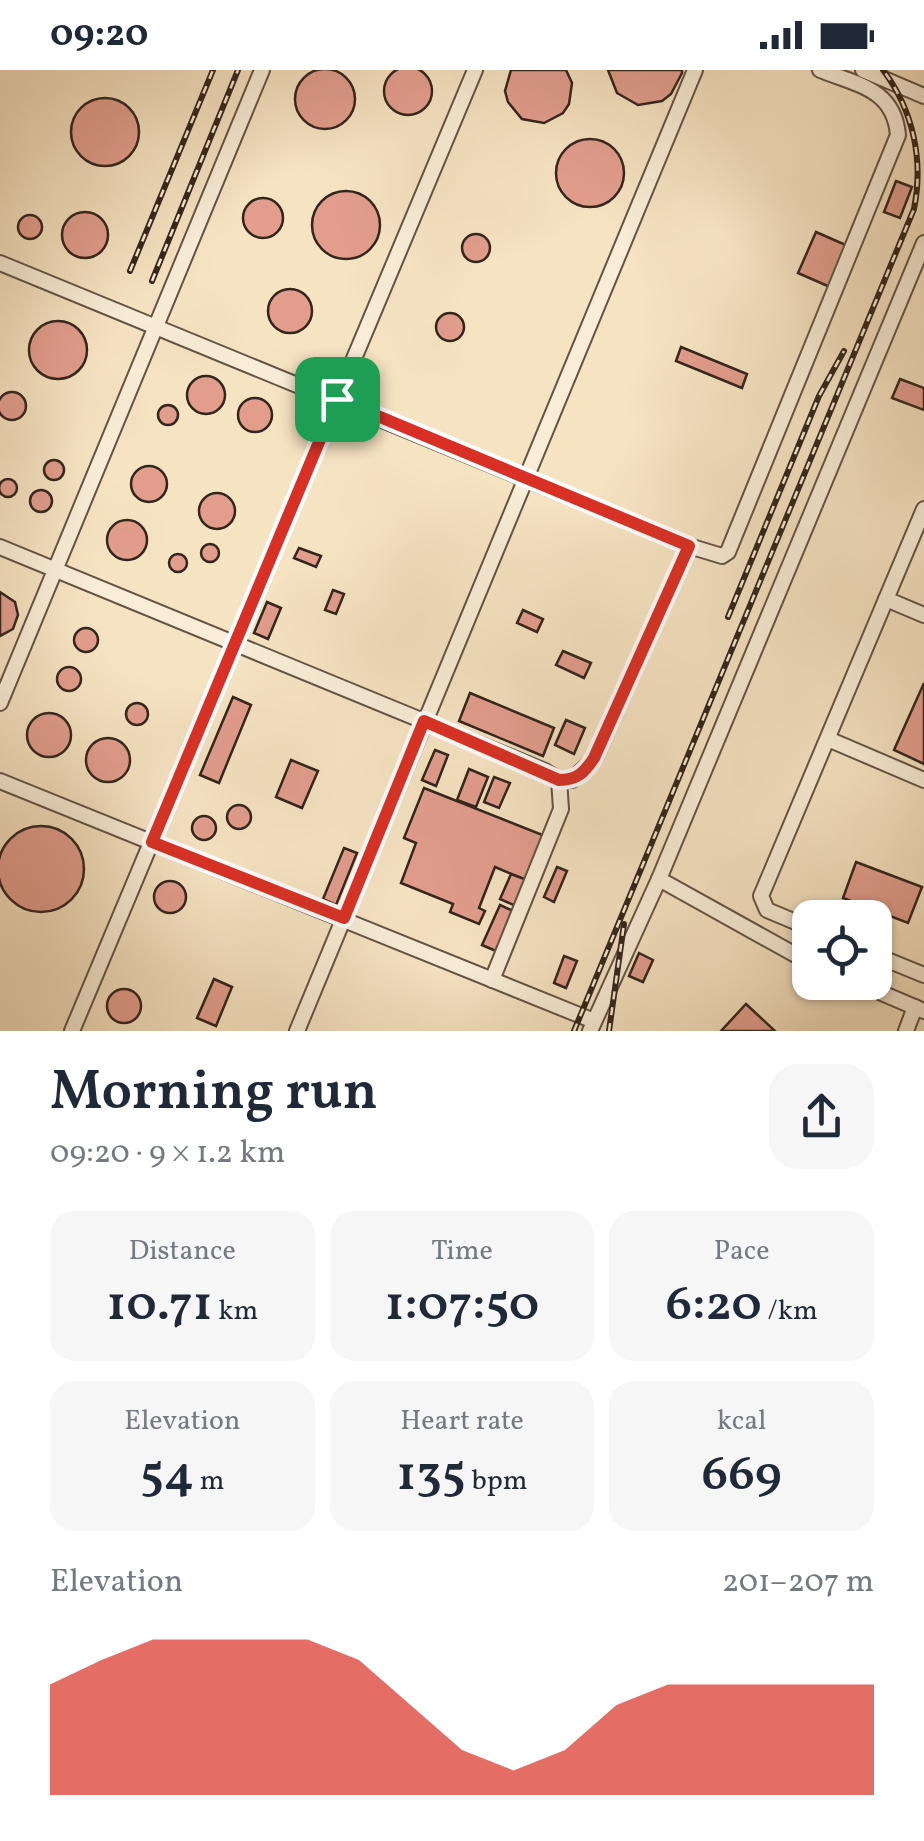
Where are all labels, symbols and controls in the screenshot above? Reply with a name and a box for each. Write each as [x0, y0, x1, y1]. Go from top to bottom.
text: 09:20 [50, 9, 148, 62]
pin [295, 357, 380, 442]
icon: arrive [310, 372, 365, 427]
map controls [792, 900, 892, 1000]
button: locate [792, 900, 892, 1000]
text: Morning run [50, 1056, 378, 1132]
button: share [769, 1064, 874, 1169]
text: 09:20 · 9 × 1.2 km [50, 1132, 285, 1176]
text: Distance [129, 1232, 236, 1271]
text: Time [431, 1232, 493, 1271]
text: Pace [714, 1232, 770, 1271]
text: 10.71 [106, 1271, 213, 1341]
text: 1:07:50 [385, 1271, 539, 1341]
text: 6:20 [666, 1271, 762, 1341]
text: km [213, 1292, 258, 1331]
text: /km [762, 1292, 818, 1331]
text: Elevation [124, 1402, 241, 1441]
text: Heart rate [400, 1402, 524, 1441]
text: kcal [717, 1402, 767, 1441]
text: 54 [140, 1441, 194, 1511]
text: 135 [396, 1441, 466, 1511]
text: 669 [702, 1441, 782, 1511]
text: m [194, 1462, 225, 1501]
text: bpm [466, 1462, 528, 1501]
text: Elevation [50, 1561, 183, 1605]
text: 201–207 m [722, 1561, 874, 1605]

